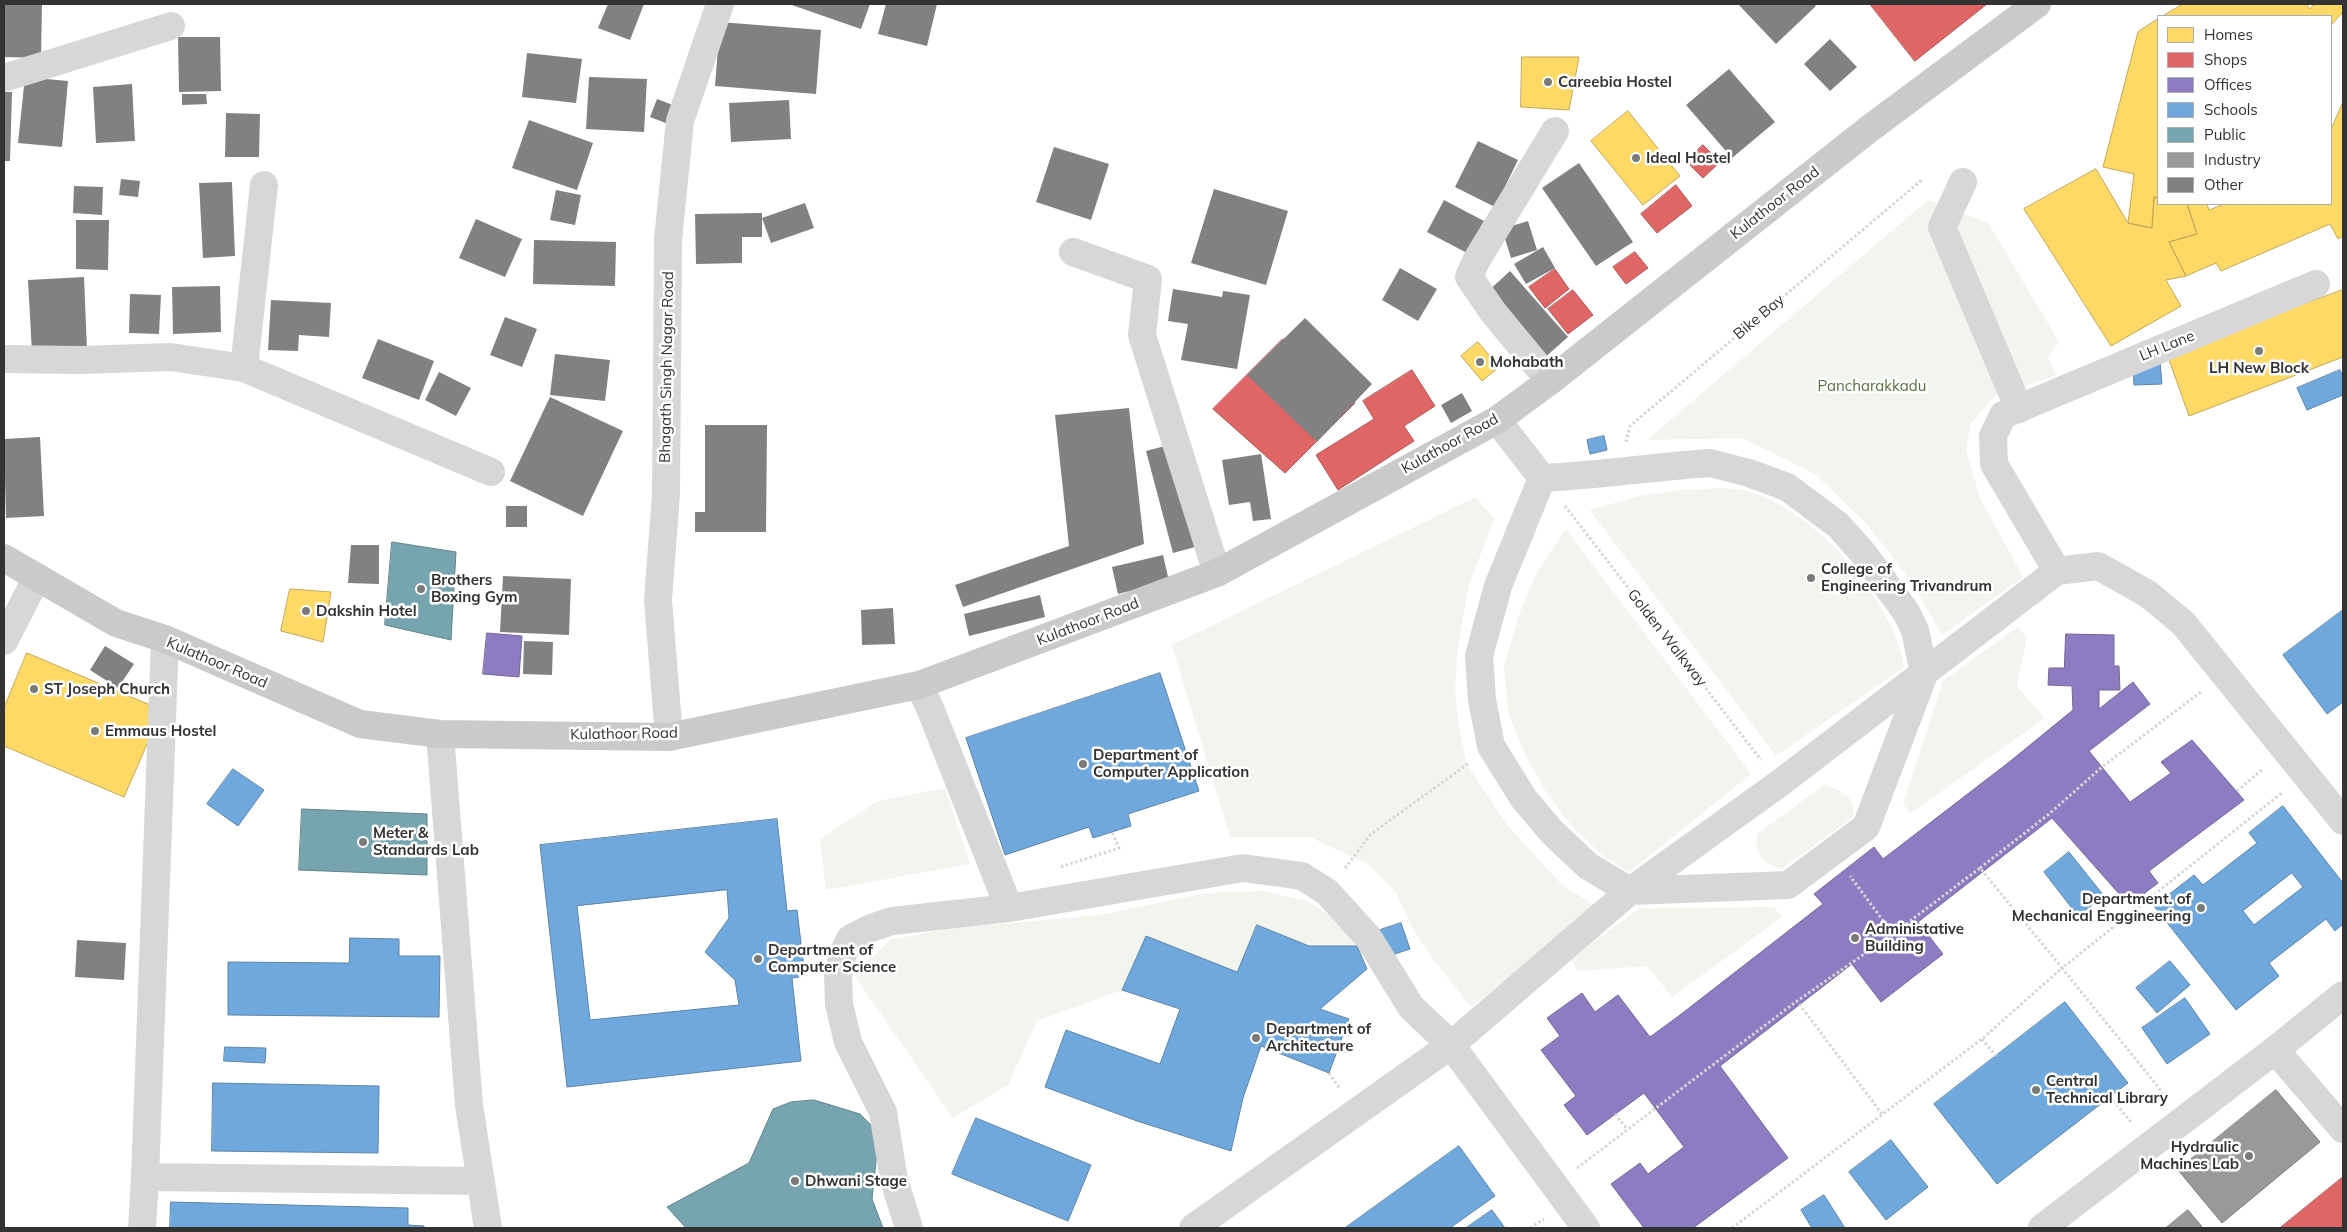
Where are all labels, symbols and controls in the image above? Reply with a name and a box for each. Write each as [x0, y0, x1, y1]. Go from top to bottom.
legend [2157, 15, 2332, 205]
text: Homes [2204, 25, 2253, 44]
text: Shops [2204, 50, 2247, 69]
place label: Careebia Hostel [1558, 73, 1672, 91]
text: Offices [2204, 75, 2252, 94]
marker: Careebia Hostel [1542, 76, 1554, 88]
text: Schools [2204, 100, 2258, 119]
text: Public [2204, 125, 2246, 144]
place label: Ideal Hostel [1646, 149, 1731, 167]
text: Industry [2204, 150, 2261, 169]
marker: Ideal Hostel [1630, 152, 1642, 164]
street label: Kulathoor Road [1727, 163, 1823, 243]
text: Other [2204, 175, 2243, 194]
street label: Bhagath Singh Nagar Road [656, 271, 678, 463]
street label: Bike Bay [1730, 291, 1788, 343]
street label: LH Lane [2137, 327, 2197, 365]
marker: LH New Block [2253, 345, 2265, 357]
place label: Mohabath [1490, 353, 1564, 371]
marker: Mohabath [1474, 356, 1486, 368]
place label: LH New Block [2209, 359, 2309, 377]
park label: Pancharakkadu [1818, 377, 1926, 395]
street label: Kulathoor Road [1398, 410, 1502, 478]
place label: College of Engineering Trivandrum [1821, 560, 1992, 595]
place label: Brothers Boxing Gym [431, 571, 517, 606]
marker: College of Engineering Trivandrum [1805, 572, 1817, 584]
marker: Brothers Boxing Gym [415, 583, 427, 595]
street label: Golden Walkway [1623, 586, 1711, 690]
street label: Kulathoor Road [1034, 594, 1142, 650]
place label: Dakshin Hotel [316, 602, 417, 620]
marker: Dakshin Hotel [300, 605, 312, 617]
street label: Kulathoor Road [164, 634, 270, 692]
place label: ST Joseph Church [44, 680, 170, 698]
marker: ST Joseph Church [28, 683, 40, 695]
place label: Emmaus Hostel [105, 722, 216, 740]
street label: Kulathoor Road [570, 724, 678, 744]
marker: Emmaus Hostel [89, 725, 101, 737]
place label: Department of Computer Application [1093, 746, 1249, 781]
marker: Department of Computer Application [1077, 758, 1089, 770]
place label: Meter & Standards Lab [373, 824, 479, 859]
marker: Meter & Standards Lab [357, 836, 369, 848]
place label: Department. of Mechanical Enggineering [2012, 890, 2191, 925]
marker: Department. of Mechanical Enggineering [2195, 902, 2207, 914]
place label: Administative Building [1865, 920, 1964, 955]
marker: Administative Building [1849, 932, 1861, 944]
place label: Department of Computer Science [768, 941, 896, 976]
marker: Department of Computer Science [752, 953, 764, 965]
place label: Department of Architecture [1266, 1020, 1371, 1055]
marker: Department of Architecture [1250, 1032, 1262, 1044]
place label: Central Technical Library [2046, 1072, 2168, 1107]
marker: Central Technical Library [2030, 1084, 2042, 1096]
place label: Hydraulic Machines Lab [2140, 1138, 2239, 1173]
marker: Hydraulic Machines Lab [2243, 1150, 2255, 1162]
place label: Dhwani Stage [805, 1172, 907, 1190]
marker: Dhwani Stage [789, 1175, 801, 1187]

